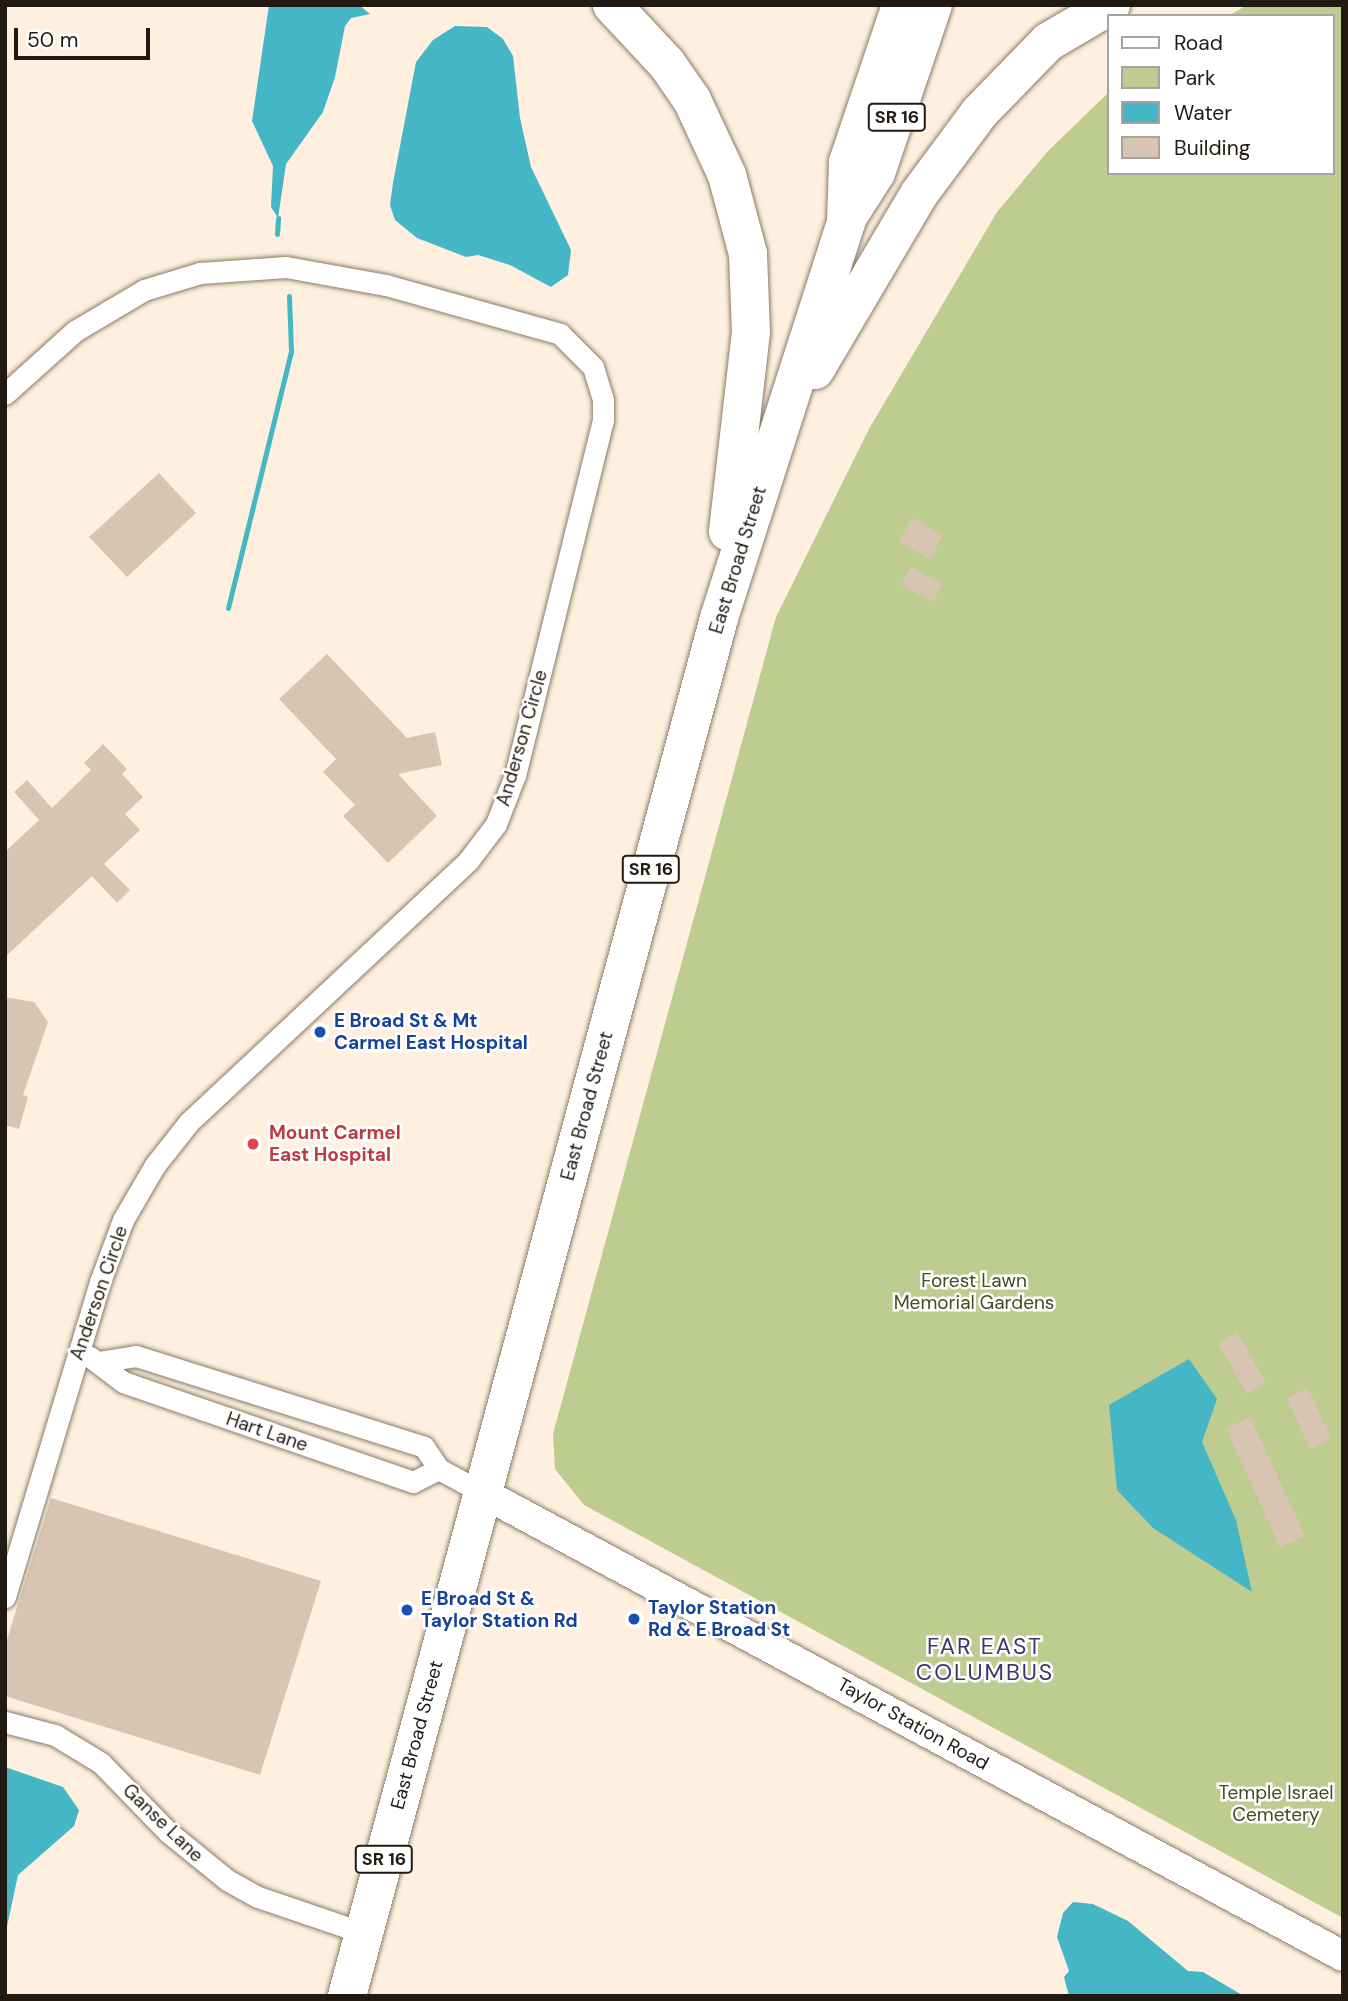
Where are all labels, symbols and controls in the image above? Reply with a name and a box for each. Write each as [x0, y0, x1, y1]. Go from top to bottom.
scale bar [18, 14, 154, 58]
legend [1106, 14, 1334, 175]
text: 50 m [27, 26, 78, 54]
text: Road [1174, 29, 1223, 57]
text: Park [1174, 64, 1215, 92]
text: Water [1174, 99, 1232, 127]
road number: SR 16 [867, 103, 927, 132]
text: Building [1174, 134, 1250, 162]
street label: East Broad Street [705, 483, 771, 637]
street label: Anderson Circle [492, 667, 552, 809]
road number: SR 16 [621, 854, 681, 884]
place label: E Broad St & Mt Carmel East Hospital [334, 1010, 528, 1054]
marker: E Broad St & Mt Carmel East Hospital [312, 1024, 328, 1040]
street label: East Broad Street [556, 1029, 618, 1183]
place label: Mount Carmel East Hospital [269, 1122, 401, 1166]
marker: Mount Carmel East Hospital [243, 1134, 263, 1154]
street label: Anderson Circle [65, 1223, 133, 1363]
park label: Forest Lawn Memorial Gardens [894, 1270, 1054, 1314]
street label: Hart Lane [223, 1407, 311, 1457]
place label: E Broad St & Taylor Station Rd [421, 1588, 578, 1632]
place label: Taylor Station Rd & E Broad St [648, 1597, 790, 1641]
marker: E Broad St & Taylor Station Rd [399, 1602, 415, 1618]
marker: Taylor Station Rd & E Broad St [626, 1611, 642, 1627]
district label: FAR EAST COLUMBUS [917, 1632, 1053, 1686]
street label: East Broad Street [386, 1658, 448, 1812]
street label: Taylor Station Road [833, 1673, 993, 1775]
street label: Ganse Lane [118, 1779, 208, 1867]
park label: Temple Israel Cemetery [1218, 1782, 1334, 1826]
road number: SR 16 [354, 1844, 414, 1873]

